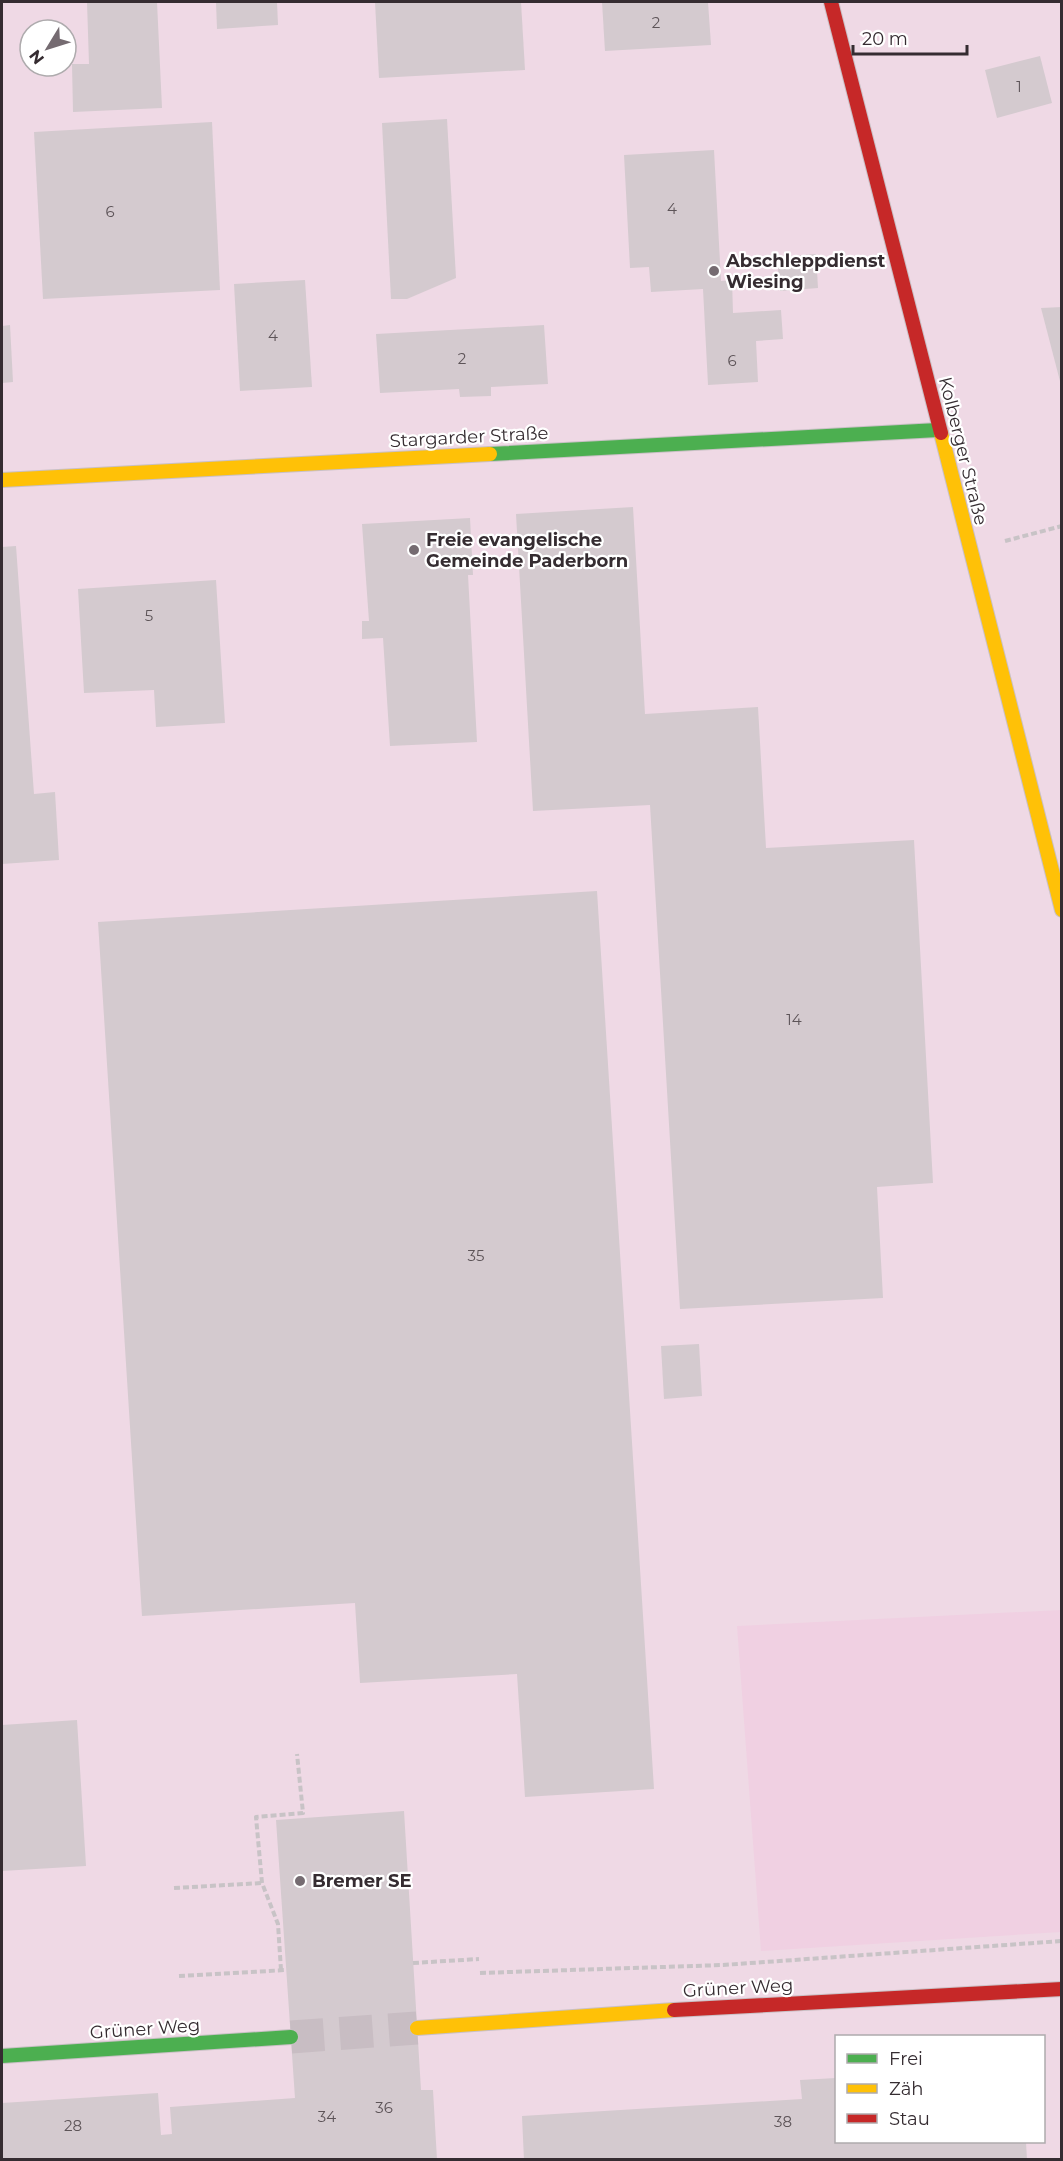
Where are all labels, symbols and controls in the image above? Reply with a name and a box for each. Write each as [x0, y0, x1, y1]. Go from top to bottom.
house number: 2 [652, 13, 660, 32]
north arrow [18, 18, 78, 78]
scale bar [853, 18, 967, 56]
text: 20 m [862, 28, 908, 50]
text: N [25, 46, 48, 68]
house number: 1 [1016, 77, 1022, 96]
house number: 4 [667, 199, 677, 218]
house number: 6 [105, 202, 115, 221]
place label: Abschleppdienst Wiesing [725, 250, 886, 293]
marker: Abschleppdienst Wiesing [707, 264, 721, 278]
house number: 4 [268, 326, 278, 345]
house number: 2 [458, 349, 466, 368]
house number: 6 [727, 351, 737, 370]
street label: Kolberger Straße [934, 375, 992, 528]
street label: Stargarder Straße [389, 422, 549, 452]
place label: Freie evangelische Gemeinde Paderborn [426, 529, 628, 572]
marker: Freie evangelische Gemeinde Paderborn [407, 543, 421, 557]
house number: 5 [145, 606, 153, 625]
house number: 14 [786, 1010, 802, 1029]
house number: 35 [468, 1246, 484, 1265]
place label: Bremer SE [312, 1870, 411, 1892]
marker: Bremer SE [293, 1874, 307, 1888]
street label: Grüner Weg [682, 1974, 794, 2002]
street label: Grüner Weg [89, 2014, 201, 2044]
legend [835, 2035, 1045, 2143]
text: Frei [889, 2048, 923, 2070]
text: Zäh [889, 2078, 924, 2100]
house number: 36 [375, 2098, 393, 2117]
house number: 34 [318, 2107, 336, 2126]
text: Stau [889, 2108, 930, 2130]
house number: 38 [774, 2112, 792, 2131]
house number: 28 [64, 2116, 82, 2135]

